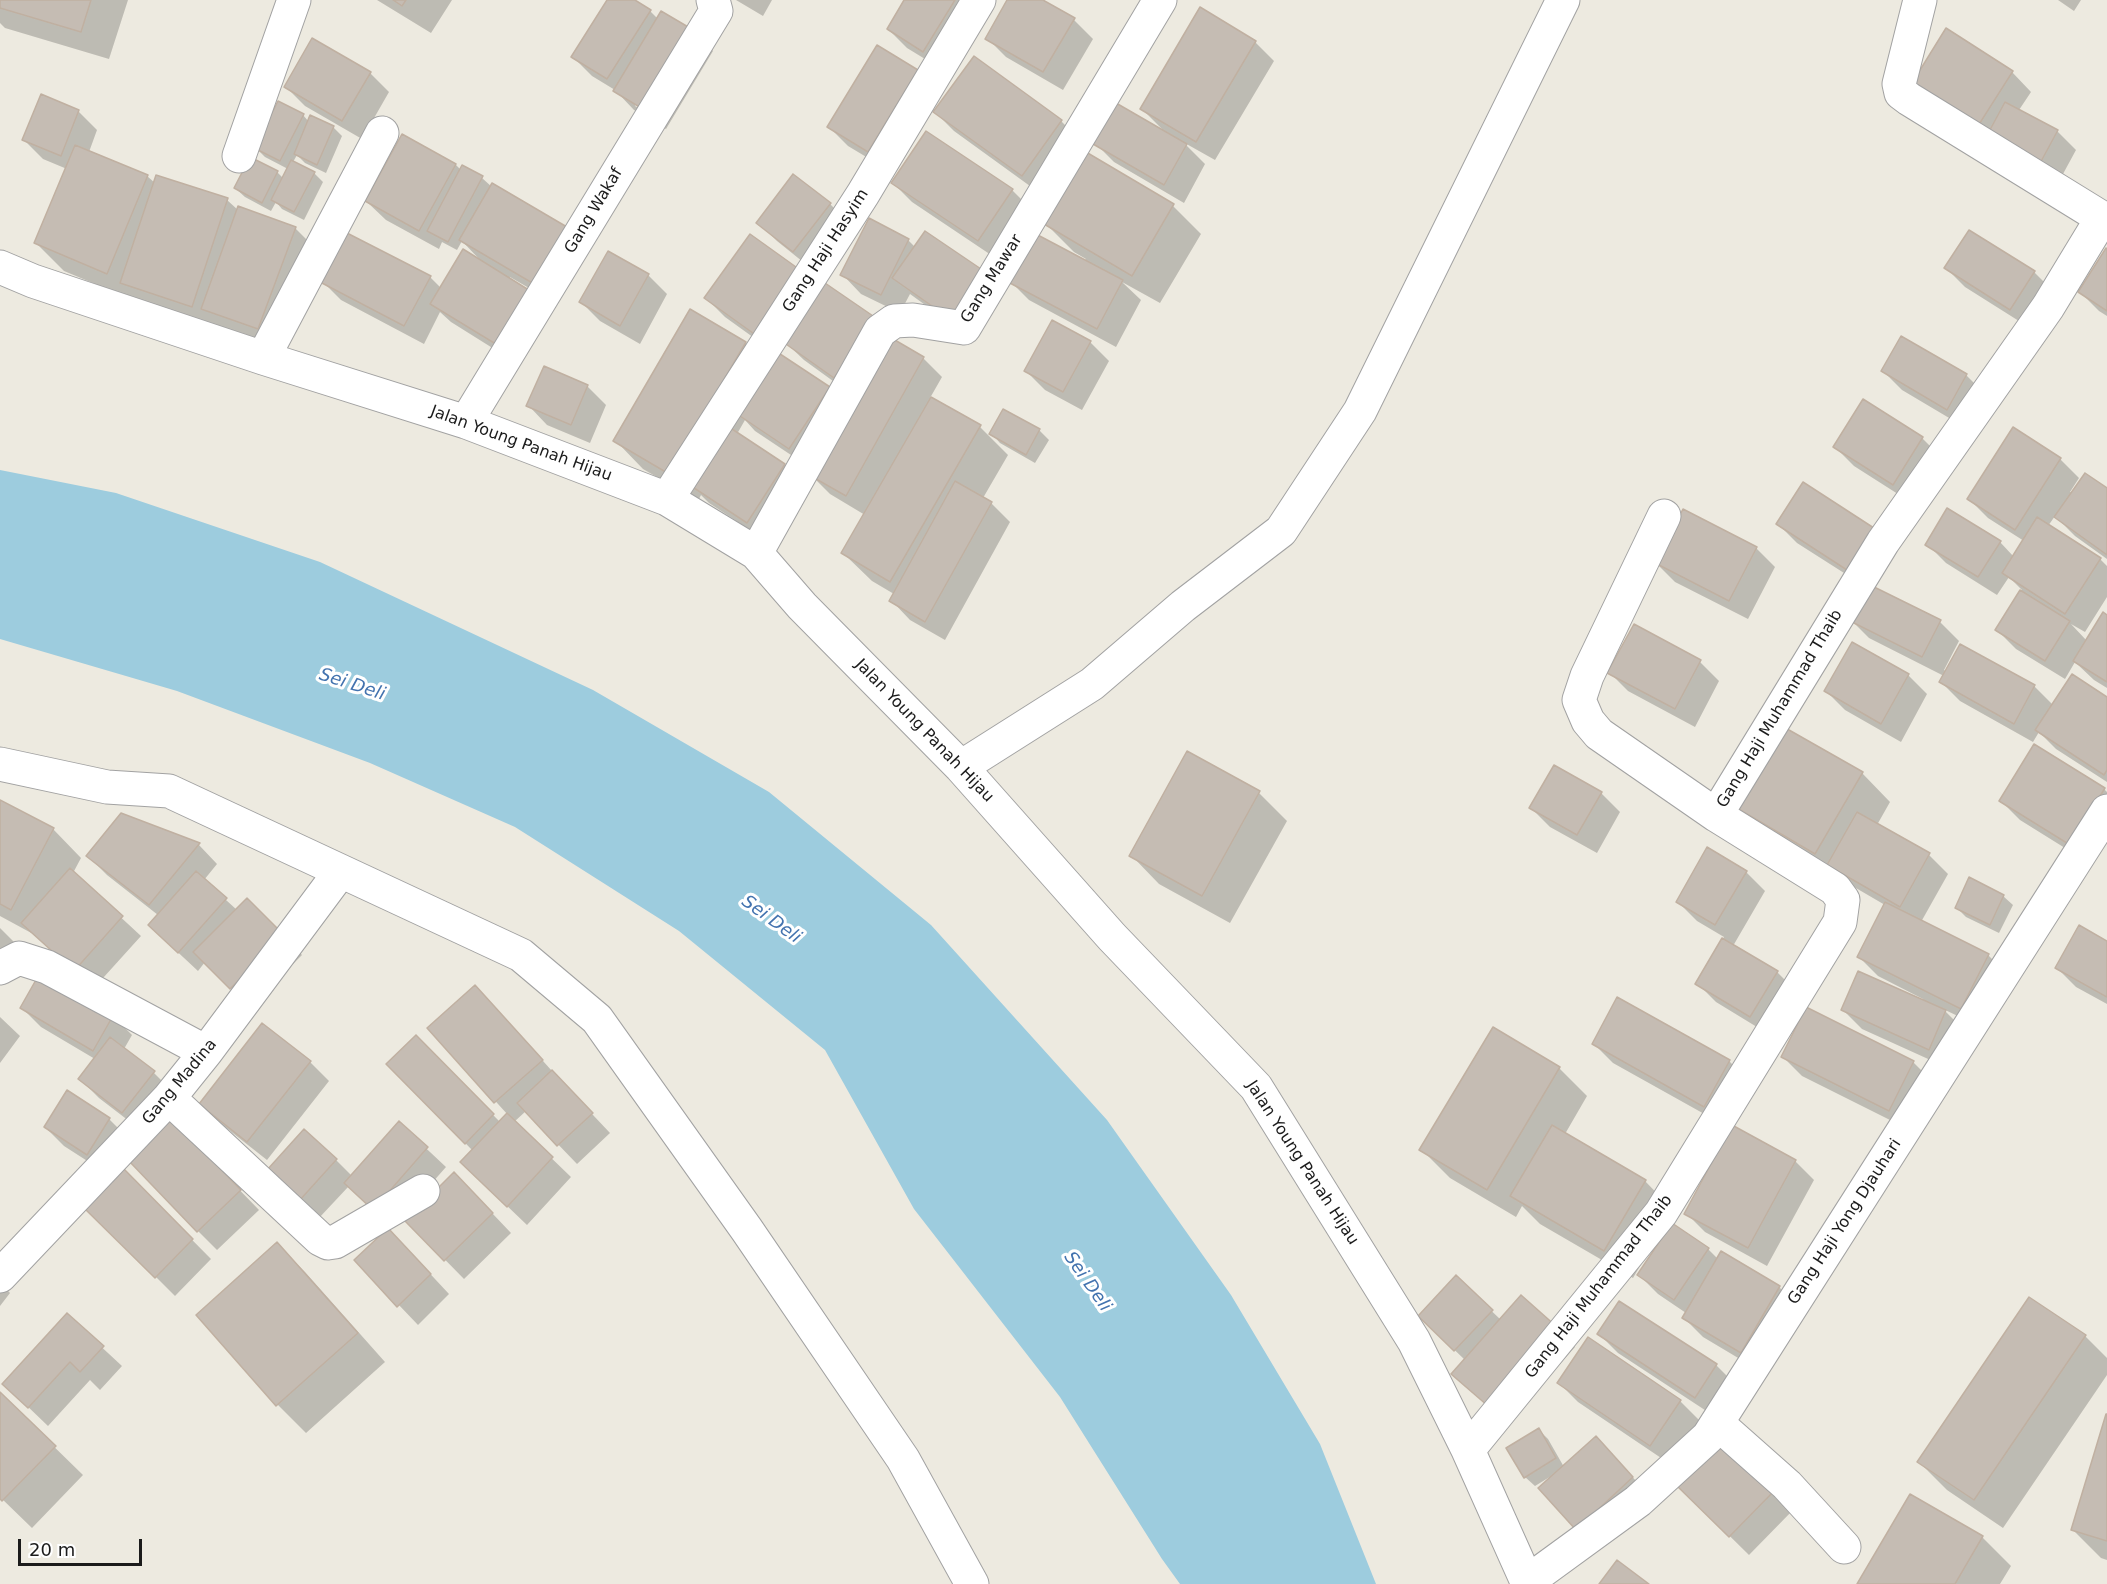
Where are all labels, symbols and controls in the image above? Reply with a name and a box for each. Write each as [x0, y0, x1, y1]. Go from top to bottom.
street label: Gang Wakaf [561, 165, 627, 257]
street label: Gang Haji Hasyim [779, 186, 873, 316]
street label: Gang Mawar [957, 231, 1027, 327]
street label: Jalan Young Panah Hijau [428, 402, 614, 486]
street label: Gang Haji Muhammad Thaib [1713, 606, 1847, 812]
street label: Jalan Young Panah Hijau [850, 655, 998, 807]
water label: Sei Deli [316, 664, 388, 706]
water label: Sei Deli [737, 891, 805, 949]
street label: Gang Madina [139, 1035, 221, 1129]
street label: Jalan Young Panah Hijau [1242, 1077, 1362, 1249]
street label: Gang Haji Yong Djauhari [1784, 1135, 1906, 1309]
street label: Gang Haji Muhammad Thaib [1521, 1191, 1677, 1383]
water label: Sei Deli [1059, 1248, 1115, 1316]
scale bar [21, 1527, 146, 1565]
text: 20 m [29, 1539, 75, 1560]

